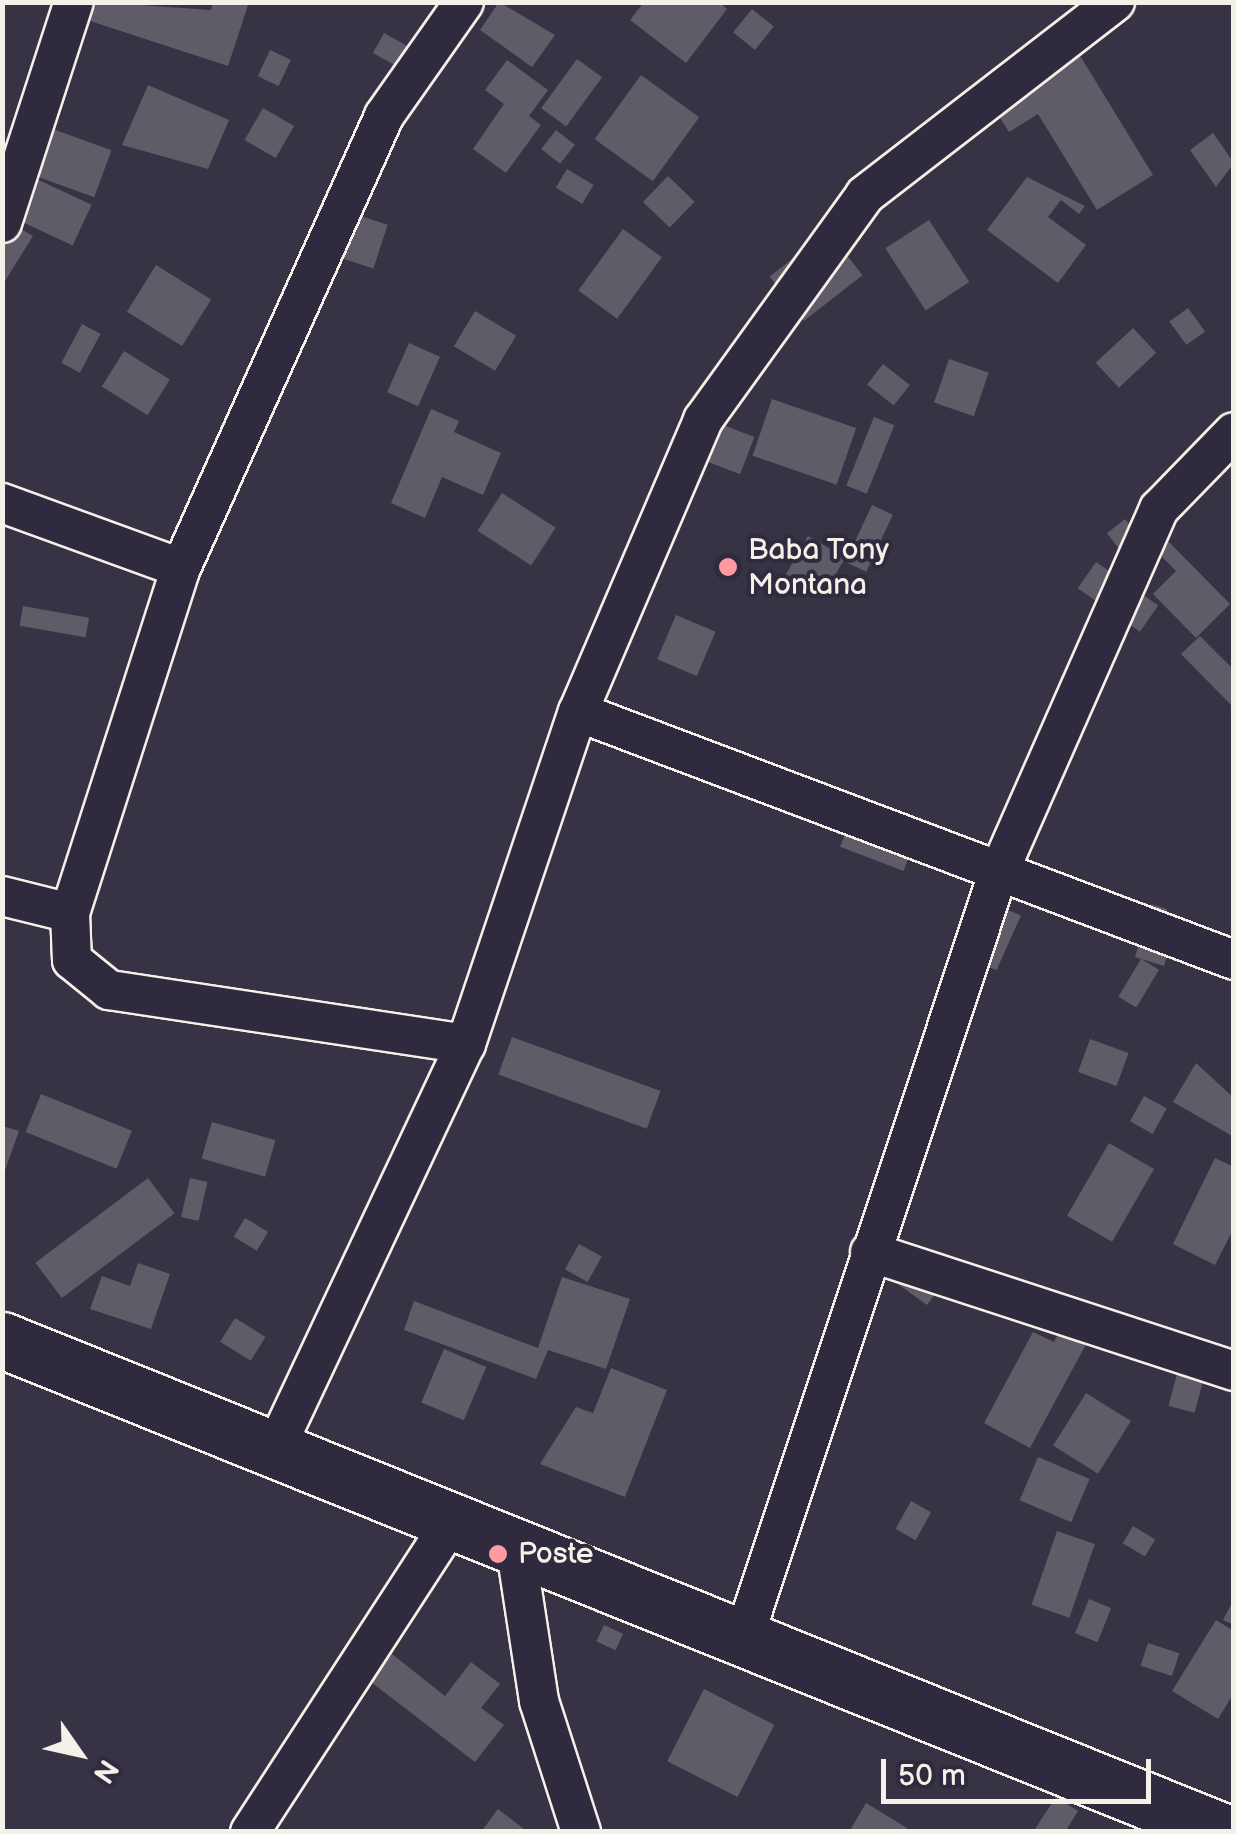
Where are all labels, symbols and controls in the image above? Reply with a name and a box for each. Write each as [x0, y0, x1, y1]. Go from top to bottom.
place label: Baba Tony Montana [748, 532, 890, 602]
marker: Baba Tony Montana [717, 556, 739, 578]
place label: Poste [518, 1536, 594, 1572]
marker: Poste [487, 1543, 509, 1565]
north arrow [30, 1704, 130, 1804]
scale bar [886, 1739, 1156, 1801]
text: N [86, 1753, 125, 1789]
text: 50 m [898, 1758, 966, 1794]

